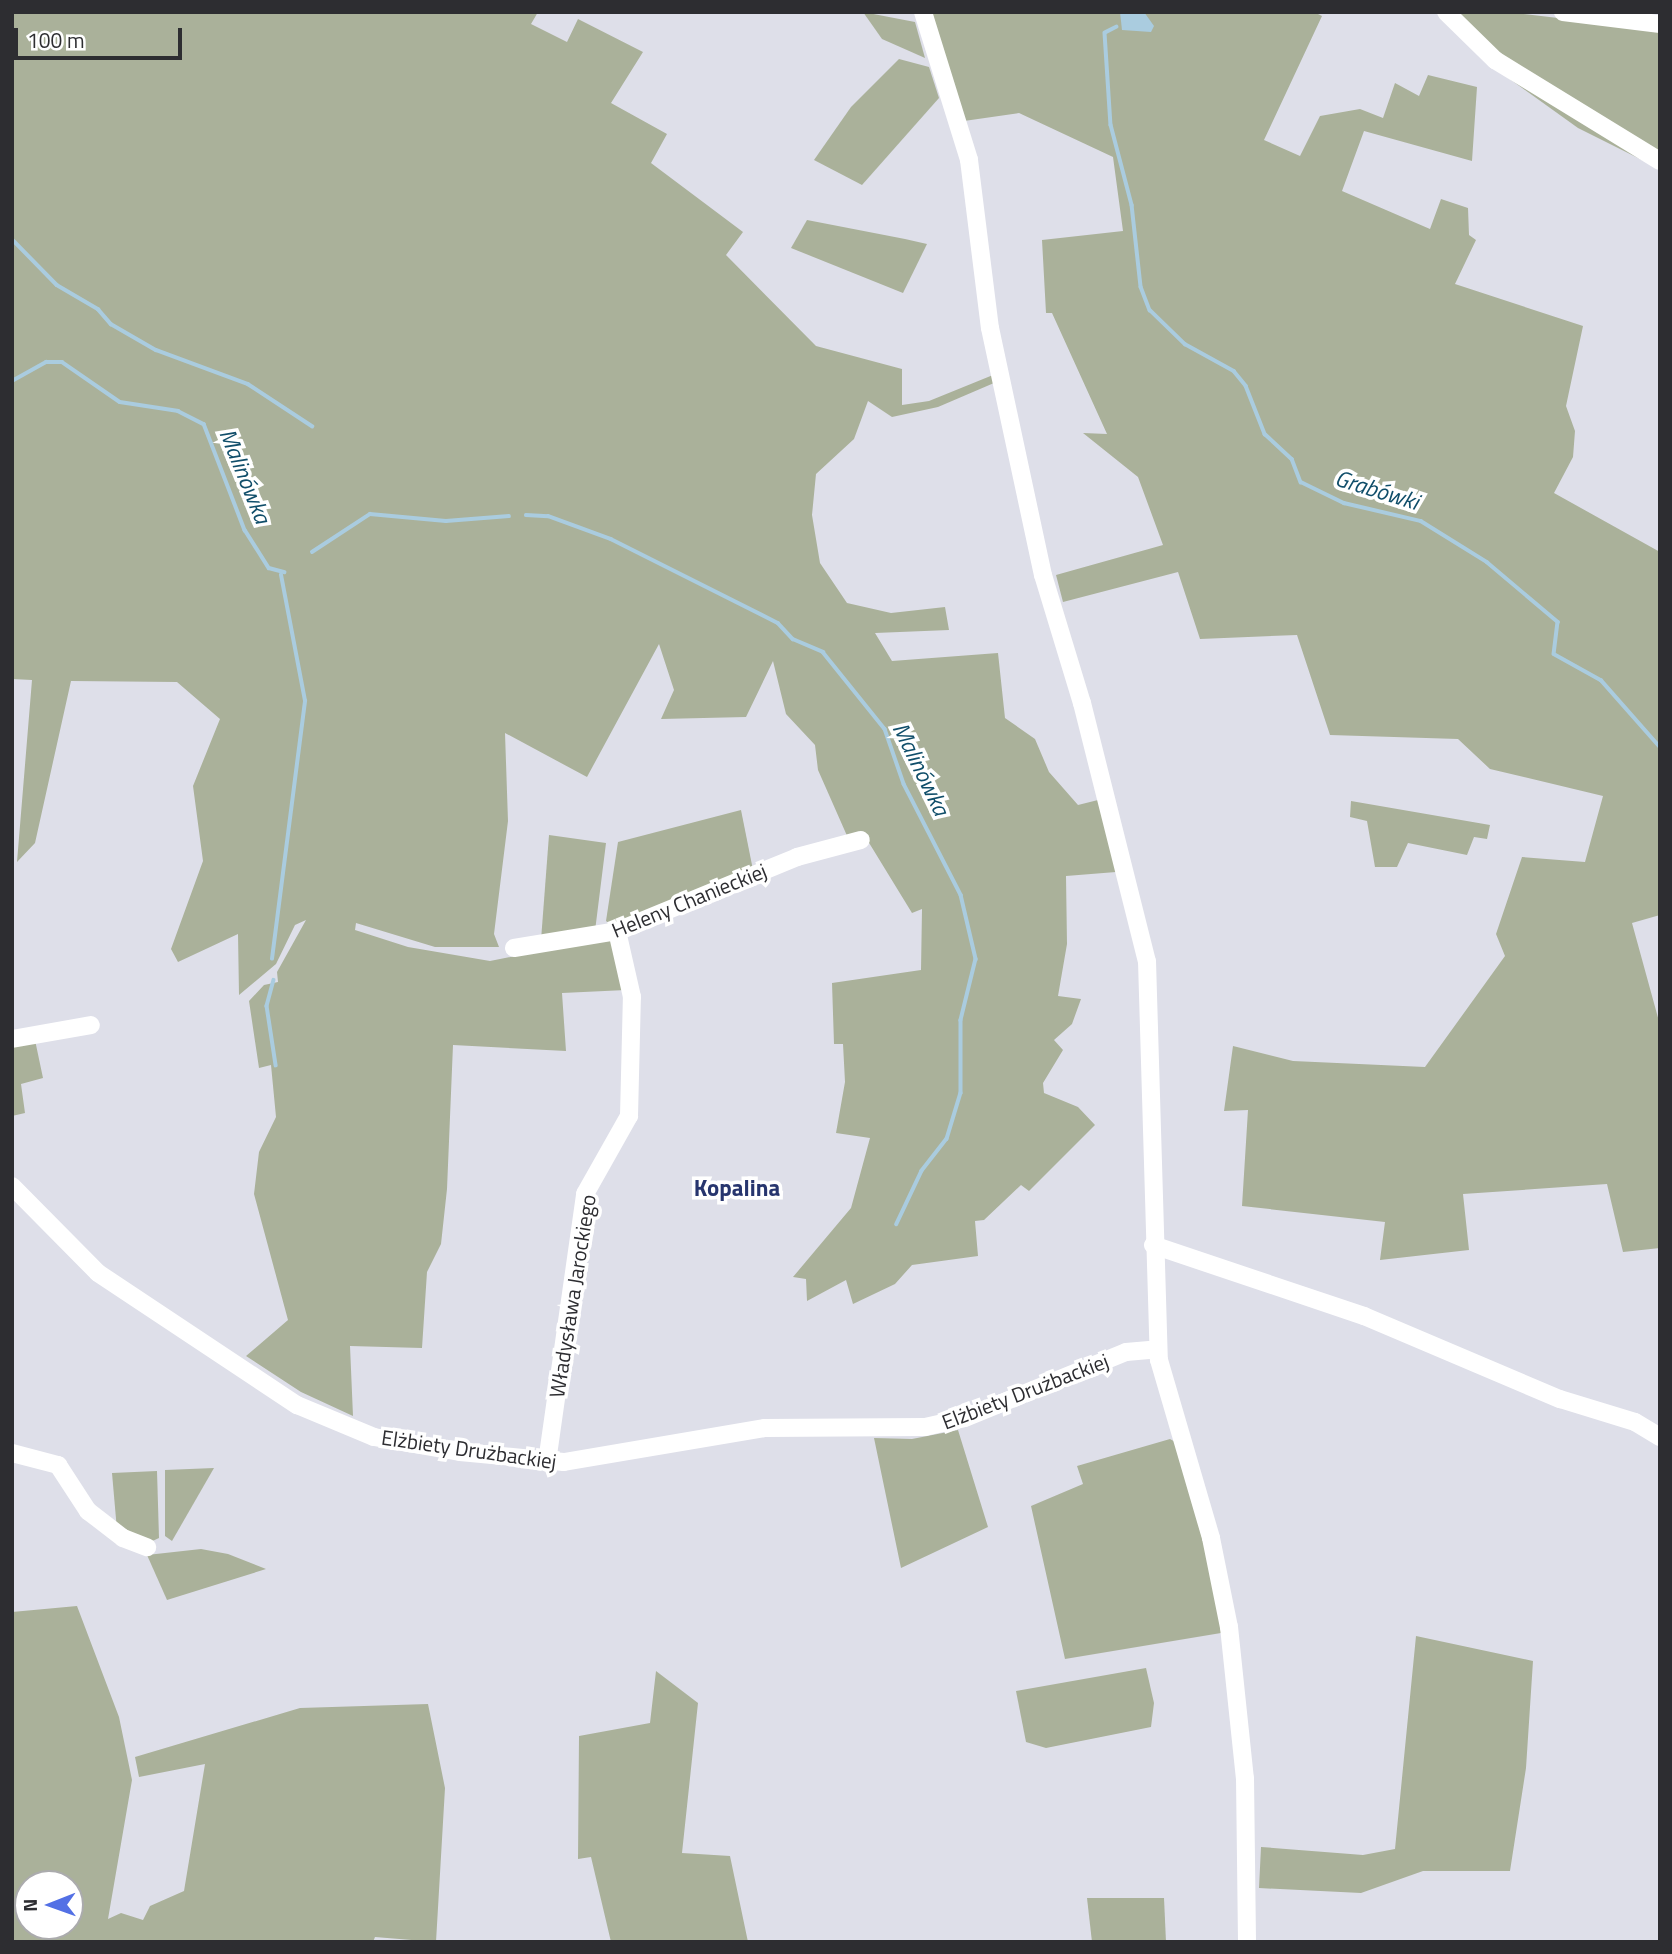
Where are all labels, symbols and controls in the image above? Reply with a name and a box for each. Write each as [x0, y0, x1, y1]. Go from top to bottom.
scale bar [18, 14, 186, 58]
text: 100 m [27, 24, 84, 56]
water label: Malinówka [214, 425, 276, 527]
water label: Grabówki [1332, 464, 1422, 516]
water label: Malinówka [887, 718, 955, 820]
street label: Heleny Chanieckiej [608, 857, 770, 943]
district label: Kopalina [694, 1174, 780, 1202]
street label: Władysława Jarockiego [543, 1192, 601, 1400]
street label: Elżbiety Drużbackiej [938, 1348, 1112, 1434]
street label: Elżbiety Drużbackiej [380, 1424, 558, 1474]
north arrow [14, 1870, 84, 1940]
text: N [15, 1899, 44, 1912]

